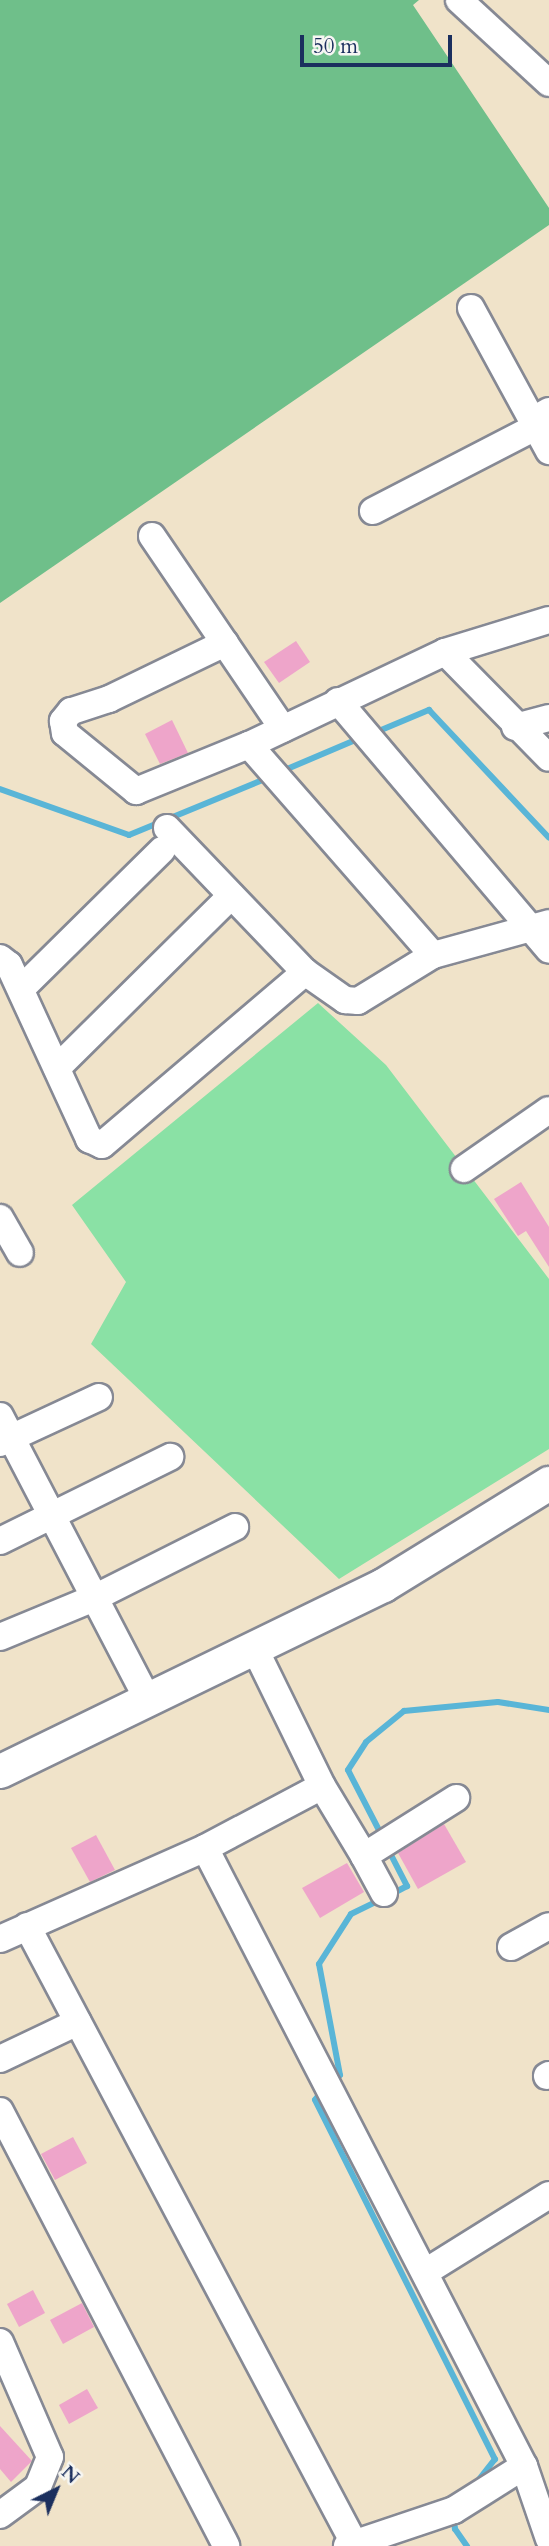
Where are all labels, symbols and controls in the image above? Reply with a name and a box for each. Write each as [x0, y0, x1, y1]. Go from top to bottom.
scale bar [304, 21, 456, 65]
text: 50 m [313, 32, 358, 61]
north arrow [21, 2455, 91, 2525]
text: N [55, 2460, 85, 2490]

